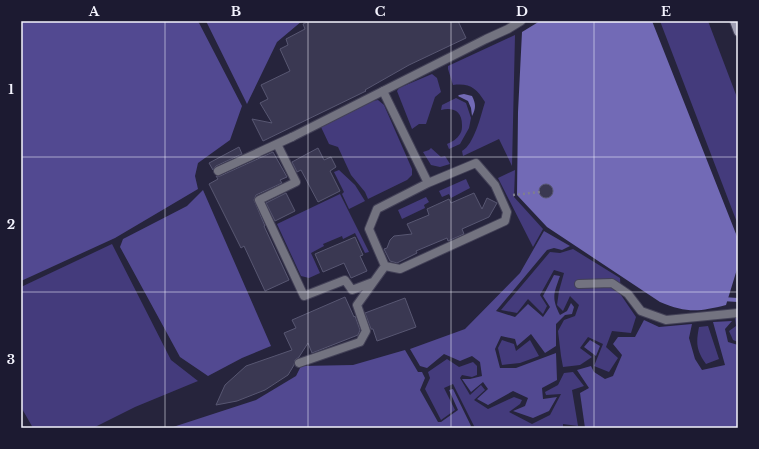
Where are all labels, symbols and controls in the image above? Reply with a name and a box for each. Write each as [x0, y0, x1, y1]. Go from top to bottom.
text: A [88, 3, 100, 20]
text: B [231, 3, 241, 20]
text: C [375, 3, 386, 20]
text: D [516, 3, 528, 20]
text: E [661, 3, 671, 20]
text: 1 [8, 81, 14, 98]
text: 2 [7, 216, 15, 233]
text: 3 [7, 351, 15, 368]

